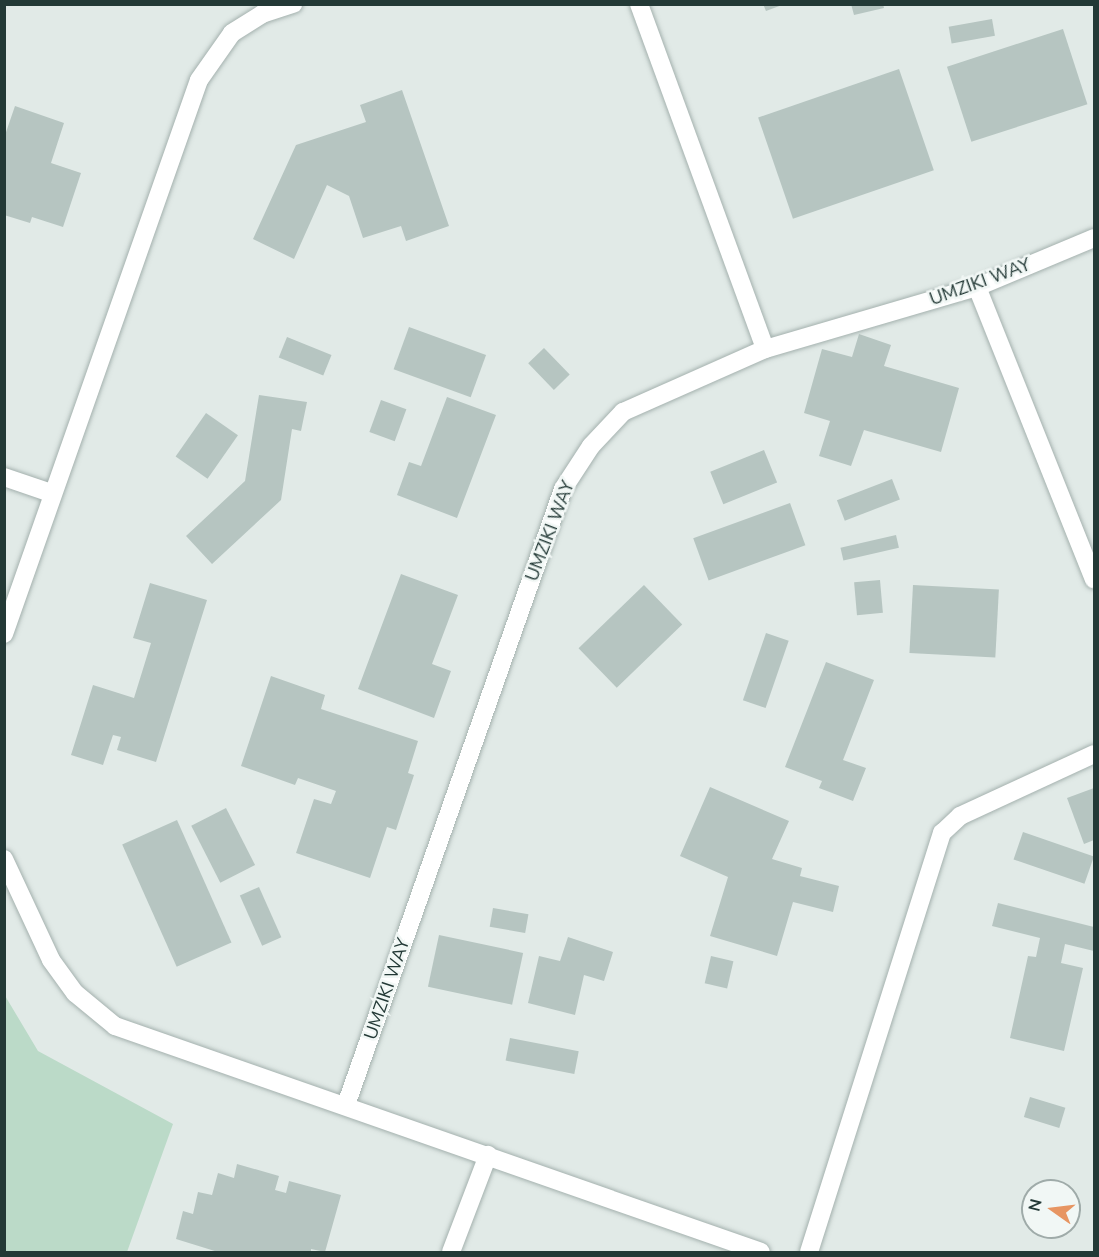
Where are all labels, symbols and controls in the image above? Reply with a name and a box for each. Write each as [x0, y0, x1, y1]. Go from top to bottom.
street label: UMZIKI WAY [927, 254, 1033, 310]
street label: UMZIKI WAY [521, 478, 579, 584]
street label: UMZIKI WAY [360, 936, 414, 1042]
north arrow [1021, 1179, 1081, 1239]
text: N [1023, 1197, 1048, 1214]

